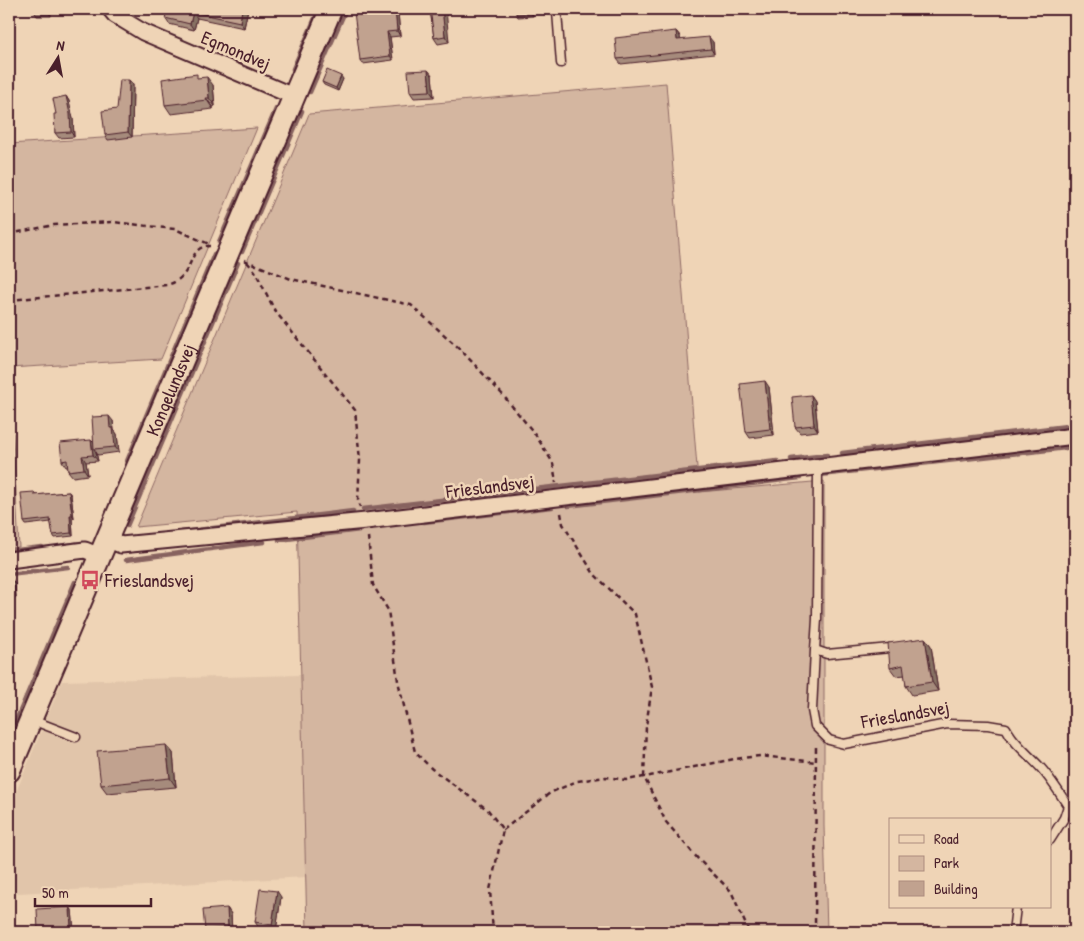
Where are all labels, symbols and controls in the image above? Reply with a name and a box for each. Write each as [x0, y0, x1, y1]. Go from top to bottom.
street label: Egmondvej [197, 24, 275, 76]
north arrow [32, 32, 82, 82]
text: N [55, 35, 67, 55]
street label: Kongelundsvej [139, 340, 201, 440]
street label: Frieslandsvej [443, 468, 536, 504]
place label: Frieslandsvej [104, 567, 194, 593]
bus stop icon: Frieslandsvej [79, 569, 101, 591]
street label: Frieslandsvej [858, 693, 951, 735]
legend [889, 818, 1052, 908]
text: Road [934, 828, 959, 849]
text: Park [934, 852, 959, 873]
scale bar [35, 876, 151, 908]
text: Building [934, 878, 978, 899]
text: 50 m [42, 882, 69, 903]

